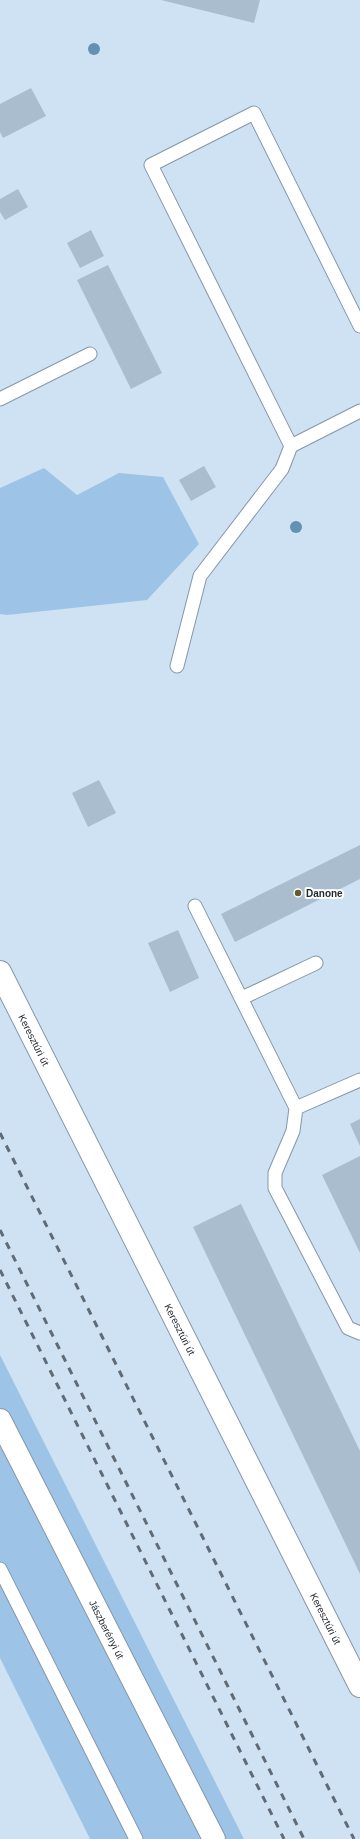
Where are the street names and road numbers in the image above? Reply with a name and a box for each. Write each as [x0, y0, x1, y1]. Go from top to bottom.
street label: Keresztúri út [17, 1012, 52, 1068]
street label: Keresztúri út [163, 1302, 198, 1357]
street label: Keresztúri út [308, 1591, 344, 1646]
street label: Jászberényi út [87, 1598, 127, 1661]

